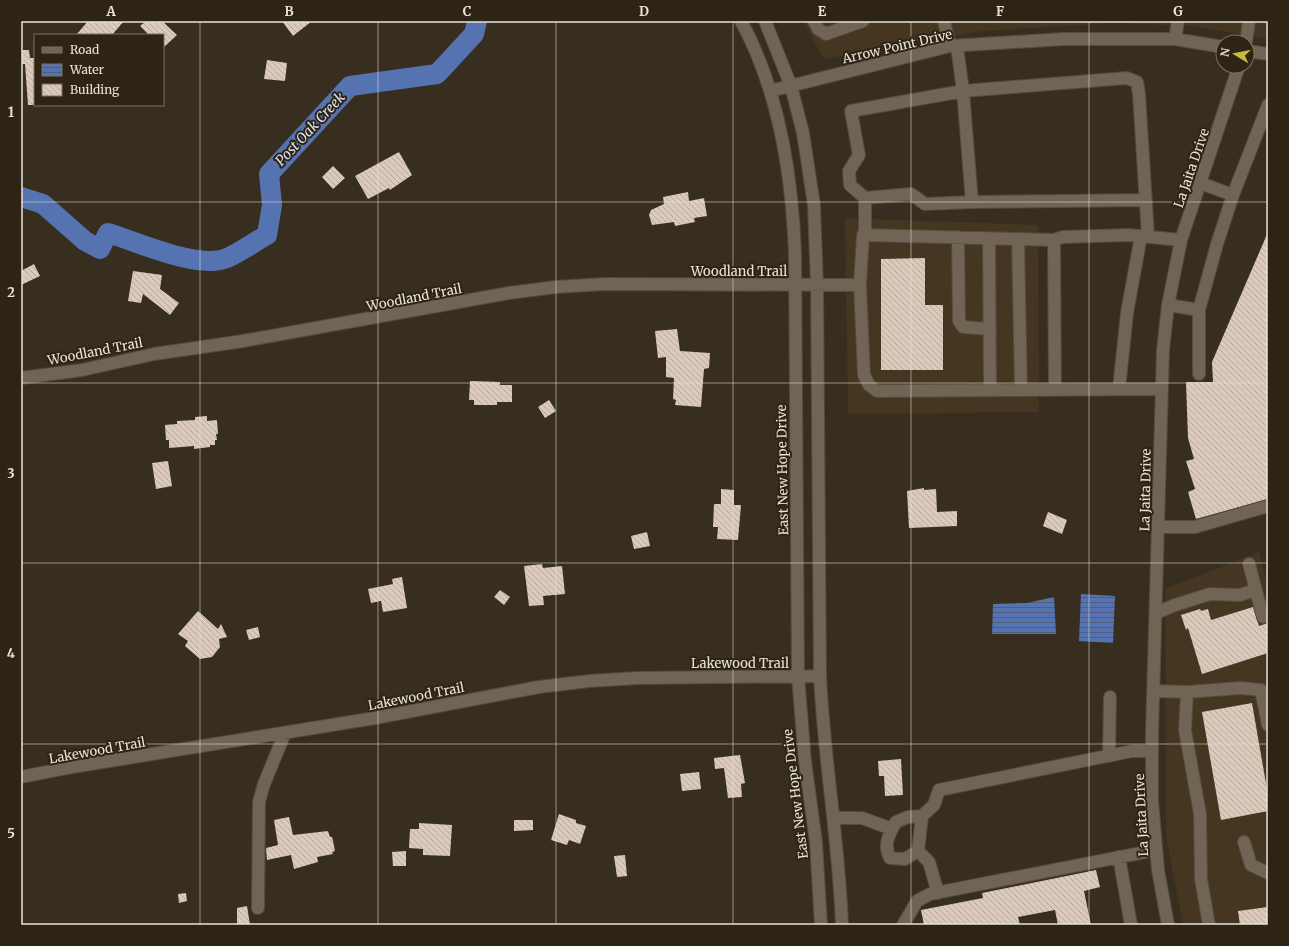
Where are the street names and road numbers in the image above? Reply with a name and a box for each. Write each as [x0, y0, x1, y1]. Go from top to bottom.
street label: Arrow Point Drive [839, 26, 954, 68]
street label: La Jaita Drive [1170, 126, 1213, 210]
street label: Woodland Trail [690, 263, 787, 280]
street label: Woodland Trail [364, 280, 463, 315]
street label: Woodland Trail [45, 334, 144, 369]
street label: East New Hope Drive [773, 404, 792, 536]
street label: La Jaita Drive [1136, 448, 1155, 532]
street label: Lakewood Trail [691, 655, 789, 672]
street label: Lakewood Trail [366, 679, 466, 714]
street label: East New Hope Drive [779, 728, 812, 860]
street label: Lakewood Trail [47, 734, 147, 767]
street label: La Jaita Drive [1131, 773, 1152, 857]

